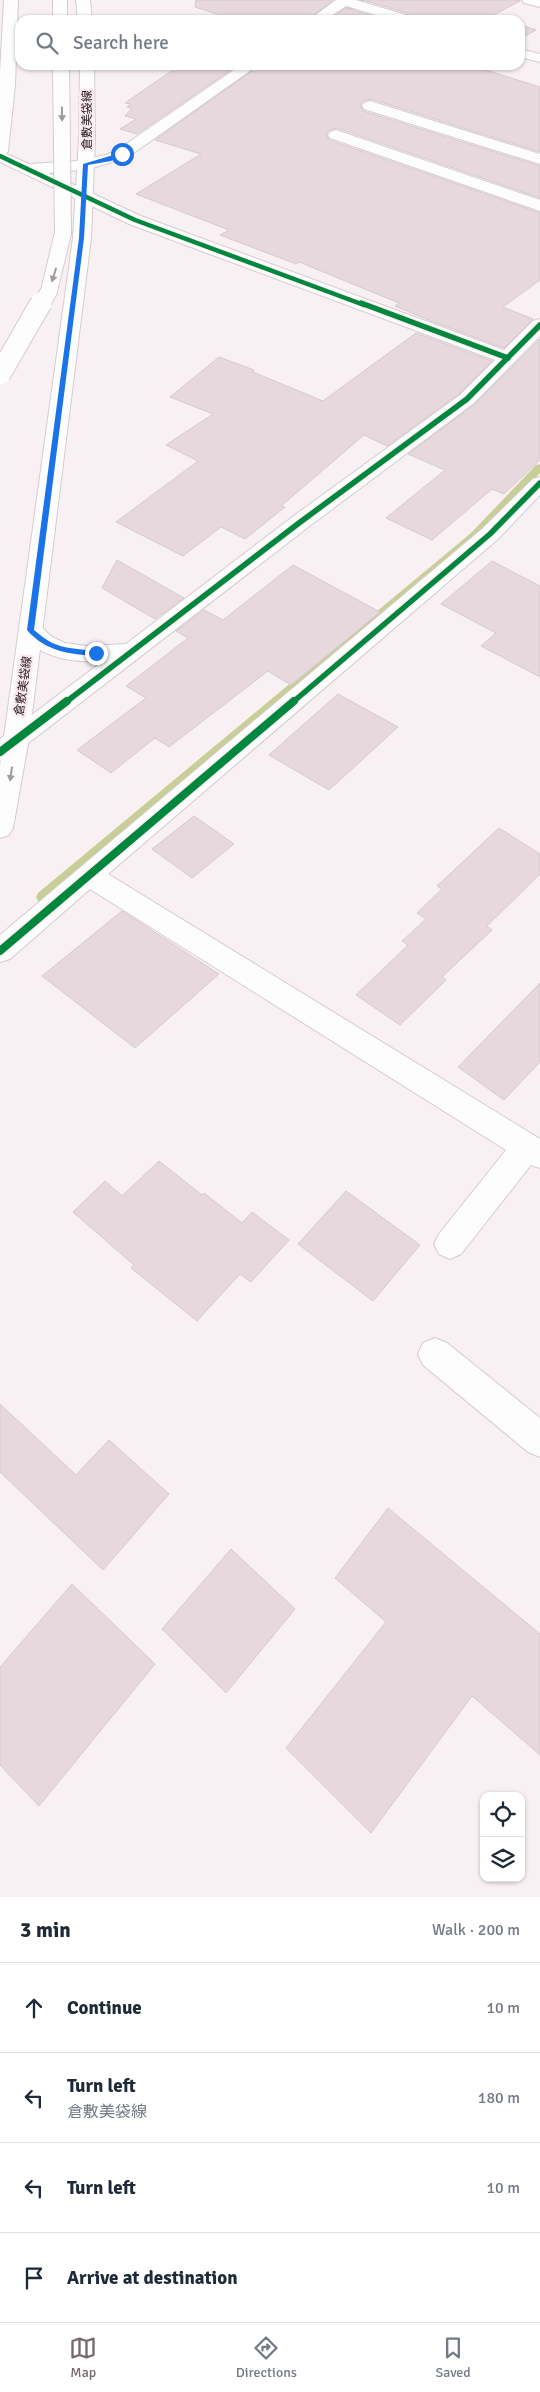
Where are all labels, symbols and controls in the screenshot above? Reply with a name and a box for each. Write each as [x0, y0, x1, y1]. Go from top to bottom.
search box [15, 15, 525, 70]
icon: search [33, 29, 61, 57]
text: Search here [73, 31, 169, 55]
street label: 倉敷美袋線 [80, 90, 95, 150]
one-way arrow [58, 106, 66, 122]
route start [111, 143, 134, 166]
one-way arrow [49, 268, 57, 283]
route end [85, 642, 108, 665]
street label: 倉敷美袋線 [12, 655, 35, 717]
one-way arrow [7, 766, 15, 782]
map controls [480, 1792, 525, 1882]
button: locate [480, 1792, 525, 1837]
button: layers [480, 1837, 525, 1882]
text: 3 min [20, 1917, 71, 1943]
text: Walk · 200 m [432, 1920, 520, 1940]
icon: ahead [20, 1994, 48, 2022]
text: Continue [67, 1996, 142, 2020]
text: 10 m [486, 1998, 520, 2018]
text: Turn left [67, 2074, 136, 2098]
icon: left [20, 2084, 48, 2112]
text: 180 m [478, 2088, 520, 2108]
text: 倉敷美袋線 [67, 2102, 147, 2122]
icon: left [20, 2174, 48, 2202]
text: Turn left [67, 2176, 136, 2200]
text: 10 m [486, 2178, 520, 2198]
icon: arrive [20, 2264, 48, 2292]
text: Arrive at destination [67, 2266, 238, 2290]
tab: Map [69, 2334, 97, 2381]
tab: Directions [236, 2334, 297, 2381]
tab: Saved [435, 2334, 471, 2381]

